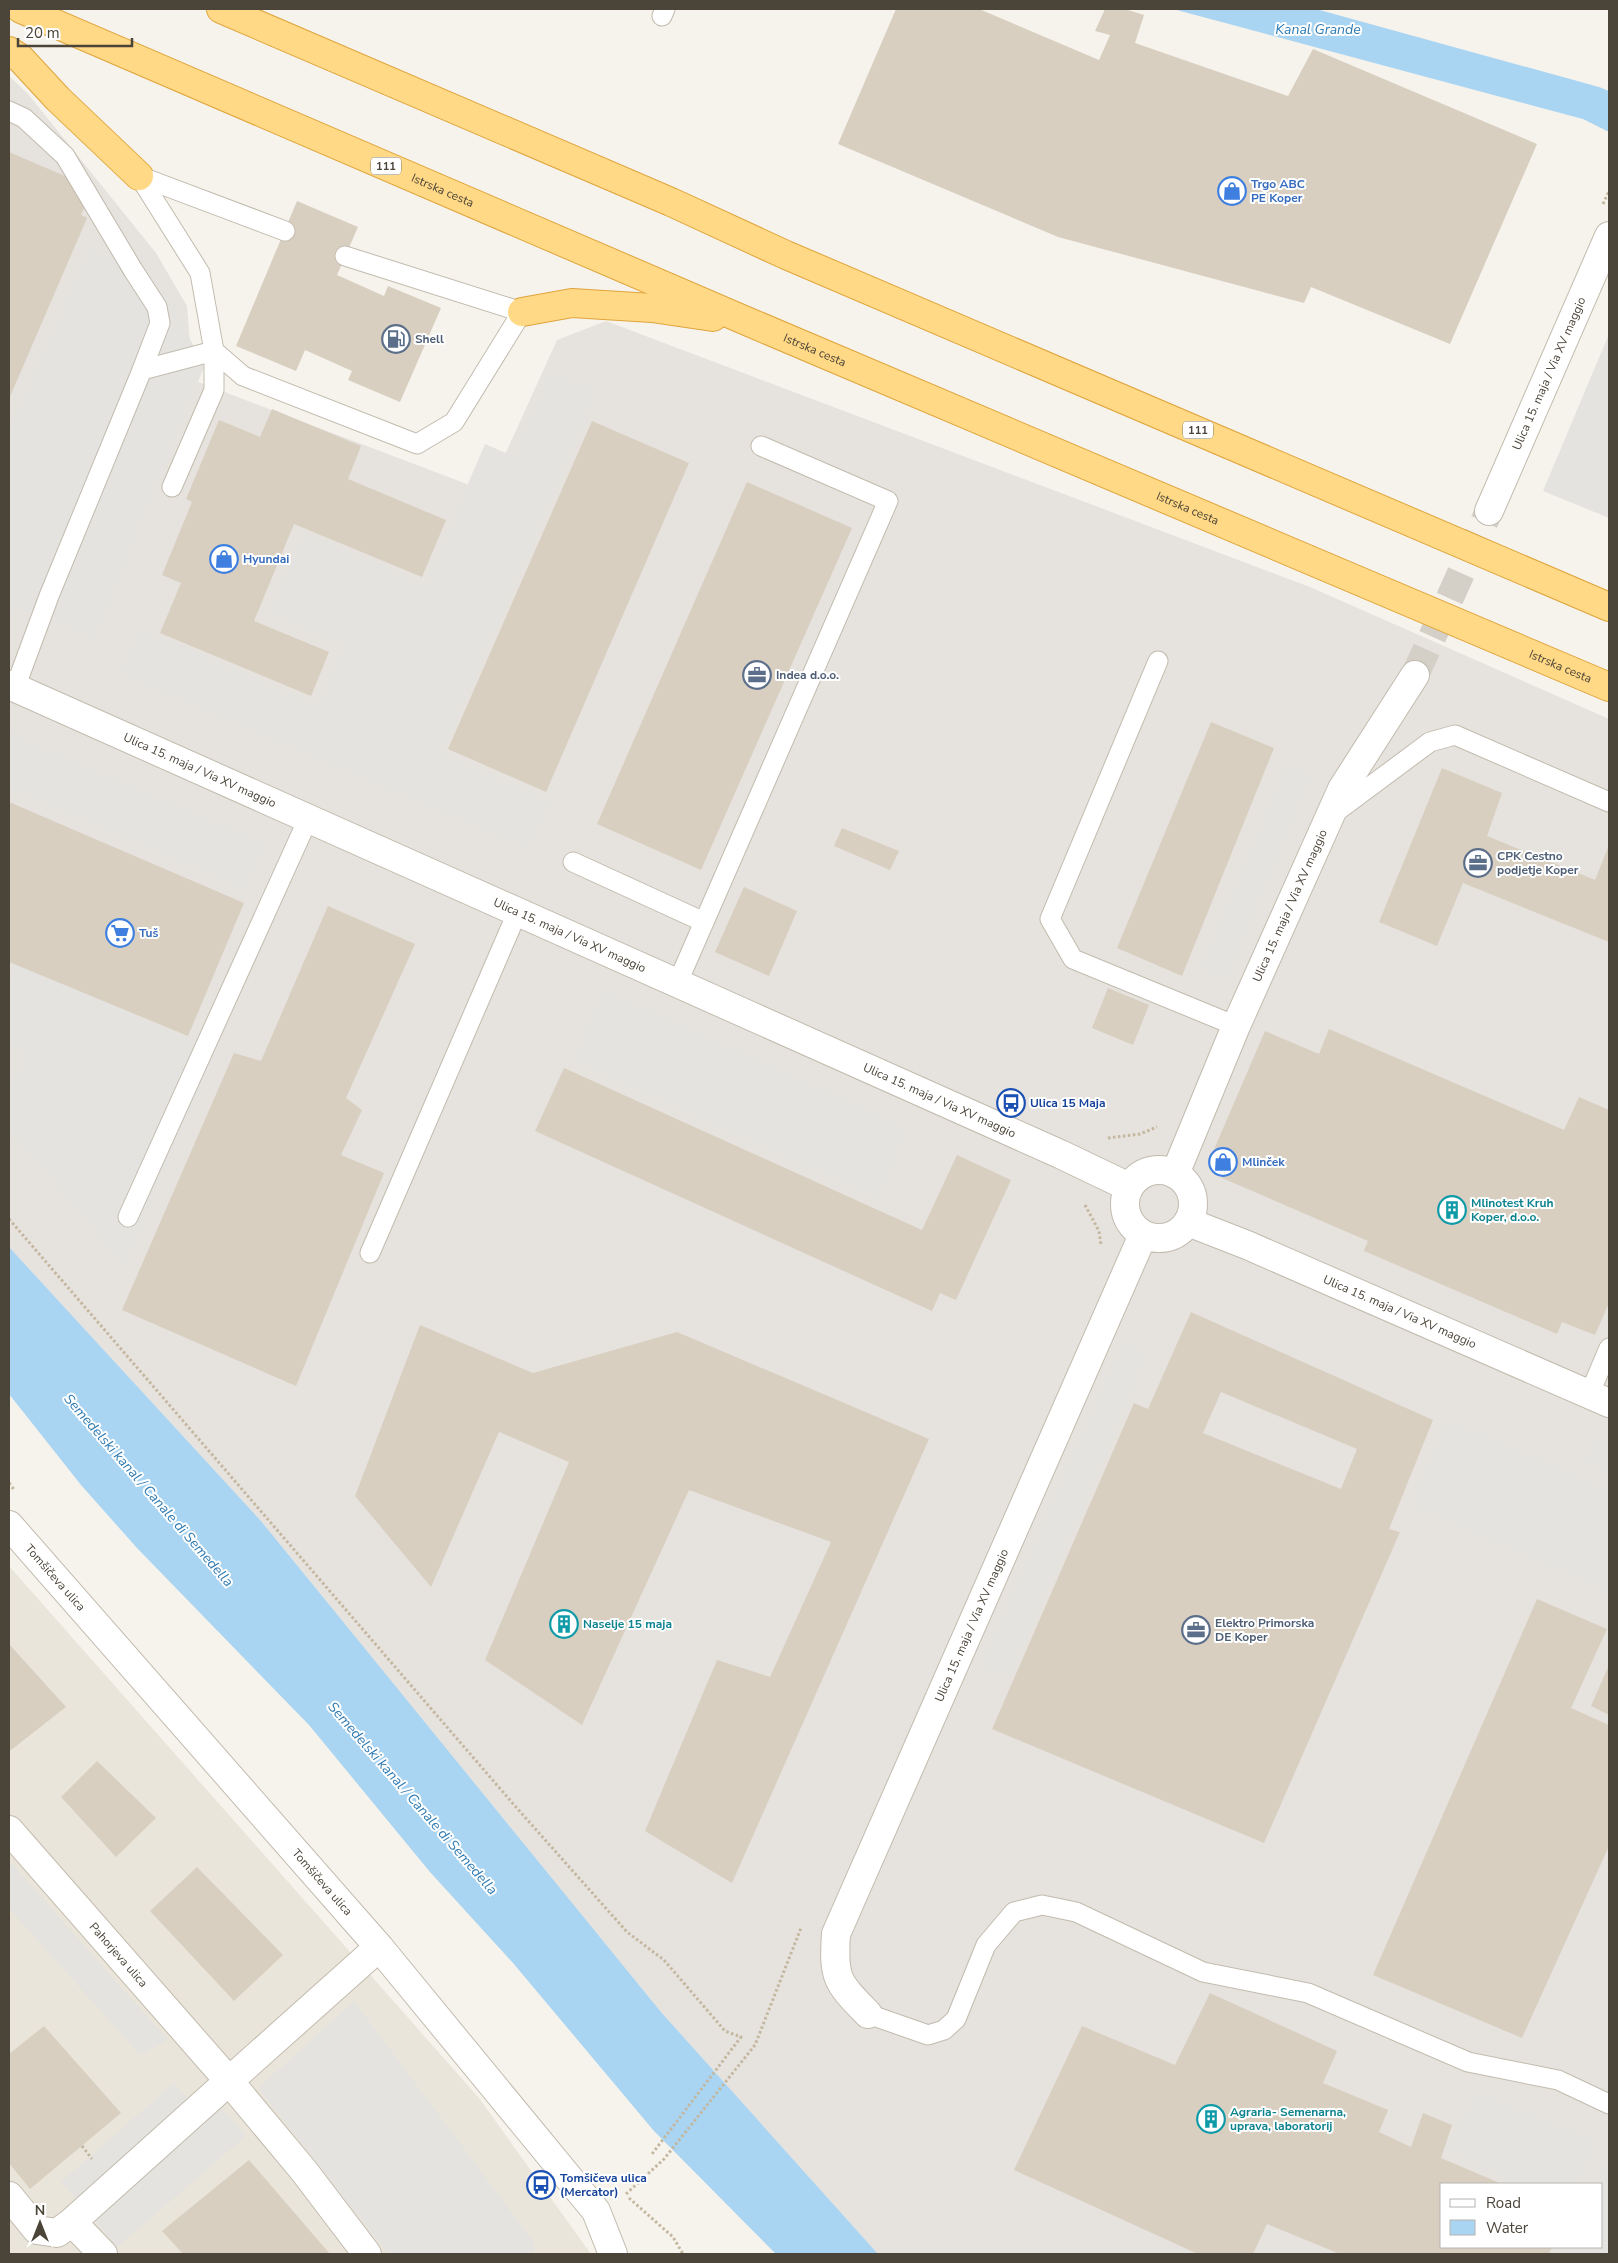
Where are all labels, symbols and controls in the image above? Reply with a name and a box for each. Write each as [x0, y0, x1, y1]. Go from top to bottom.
scale bar [18, 15, 131, 47]
water label: Kanal Grande [1275, 20, 1361, 39]
text: 20 m [25, 23, 60, 43]
road number: 111 [371, 158, 401, 175]
street label: Istrska cesta [409, 170, 476, 211]
shop icon: Trgo ABC PE Koper [1217, 176, 1247, 206]
place label: Trgo ABC PE Koper [1251, 176, 1305, 206]
street label: Ulica 15. maja / Via XV maggio [1509, 294, 1590, 453]
fuel station icon: Shell [381, 324, 411, 354]
street label: Istrska cesta [781, 330, 849, 370]
place label: Shell [415, 331, 444, 347]
road number: 111 [1183, 422, 1213, 438]
street label: Istrska cesta [1154, 488, 1221, 529]
shop icon: Hyundai [209, 544, 239, 574]
place label: Hyundai [243, 551, 289, 567]
street label: Istrska cesta [1527, 646, 1594, 687]
office icon: Indea d.o.o. [742, 660, 772, 690]
place label: Indea d.o.o. [776, 667, 839, 683]
street label: Ulica 15. maja / Via XV maggio [121, 729, 279, 811]
street label: Ulica 15. maja / Via XV maggio [1249, 826, 1331, 984]
office icon: CPK Cestno podjetje Koper [1463, 848, 1493, 878]
place label: CPK Cestno podjetje Koper [1497, 848, 1579, 878]
street label: Ulica 15. maja / Via XV maggio [491, 894, 649, 976]
supermarket icon: Tuš [105, 918, 135, 948]
place label: Tuš [139, 925, 159, 941]
street label: Ulica 15. maja / Via XV maggio [861, 1059, 1019, 1141]
bus stop icon: Ulica 15 Maja [996, 1088, 1026, 1118]
place label: Ulica 15 Maja [1030, 1095, 1105, 1111]
shop icon: Mlinček [1208, 1147, 1238, 1177]
place label: Mlinček [1242, 1154, 1285, 1170]
building icon: Mlinotest Kruh Koper, d.o.o. [1437, 1195, 1467, 1225]
place label: Mlinotest Kruh Koper, d.o.o. [1471, 1195, 1554, 1225]
street label: Ulica 15. maja / Via XV maggio [1321, 1271, 1479, 1352]
water label: Semedelski kanal / Canale di Semedella [60, 1390, 238, 1591]
street label: Tomšičeva ulica [21, 1541, 89, 1615]
street label: Ulica 15. maja / Via XV maggio [931, 1546, 1012, 1704]
building icon: Naselje 15 maja [549, 1609, 579, 1639]
office icon: Elektro Primorska DE Koper [1181, 1615, 1211, 1645]
place label: Elektro Primorska DE Koper [1215, 1615, 1314, 1645]
place label: Naselje 15 maja [583, 1616, 672, 1632]
water label: Semedelski kanal / Canale di Semedella [324, 1698, 502, 1899]
street label: Tomšičeva ulica [288, 1845, 356, 1919]
street label: Pahorjeva ulica [86, 1919, 151, 1991]
building icon: Agraria- Semenarna, uprava, laboratorij [1196, 2104, 1226, 2134]
place label: Agraria- Semenarna, uprava, laboratorij [1230, 2104, 1346, 2134]
bus stop icon: Tomšičeva ulica (Mercator) [526, 2170, 556, 2200]
place label: Tomšičeva ulica (Mercator) [560, 2170, 647, 2200]
legend [1440, 2183, 1603, 2248]
text: Road [1486, 2193, 1521, 2213]
north arrow [15, 2198, 65, 2248]
text: N [35, 2201, 45, 2220]
text: Water [1486, 2218, 1529, 2238]

